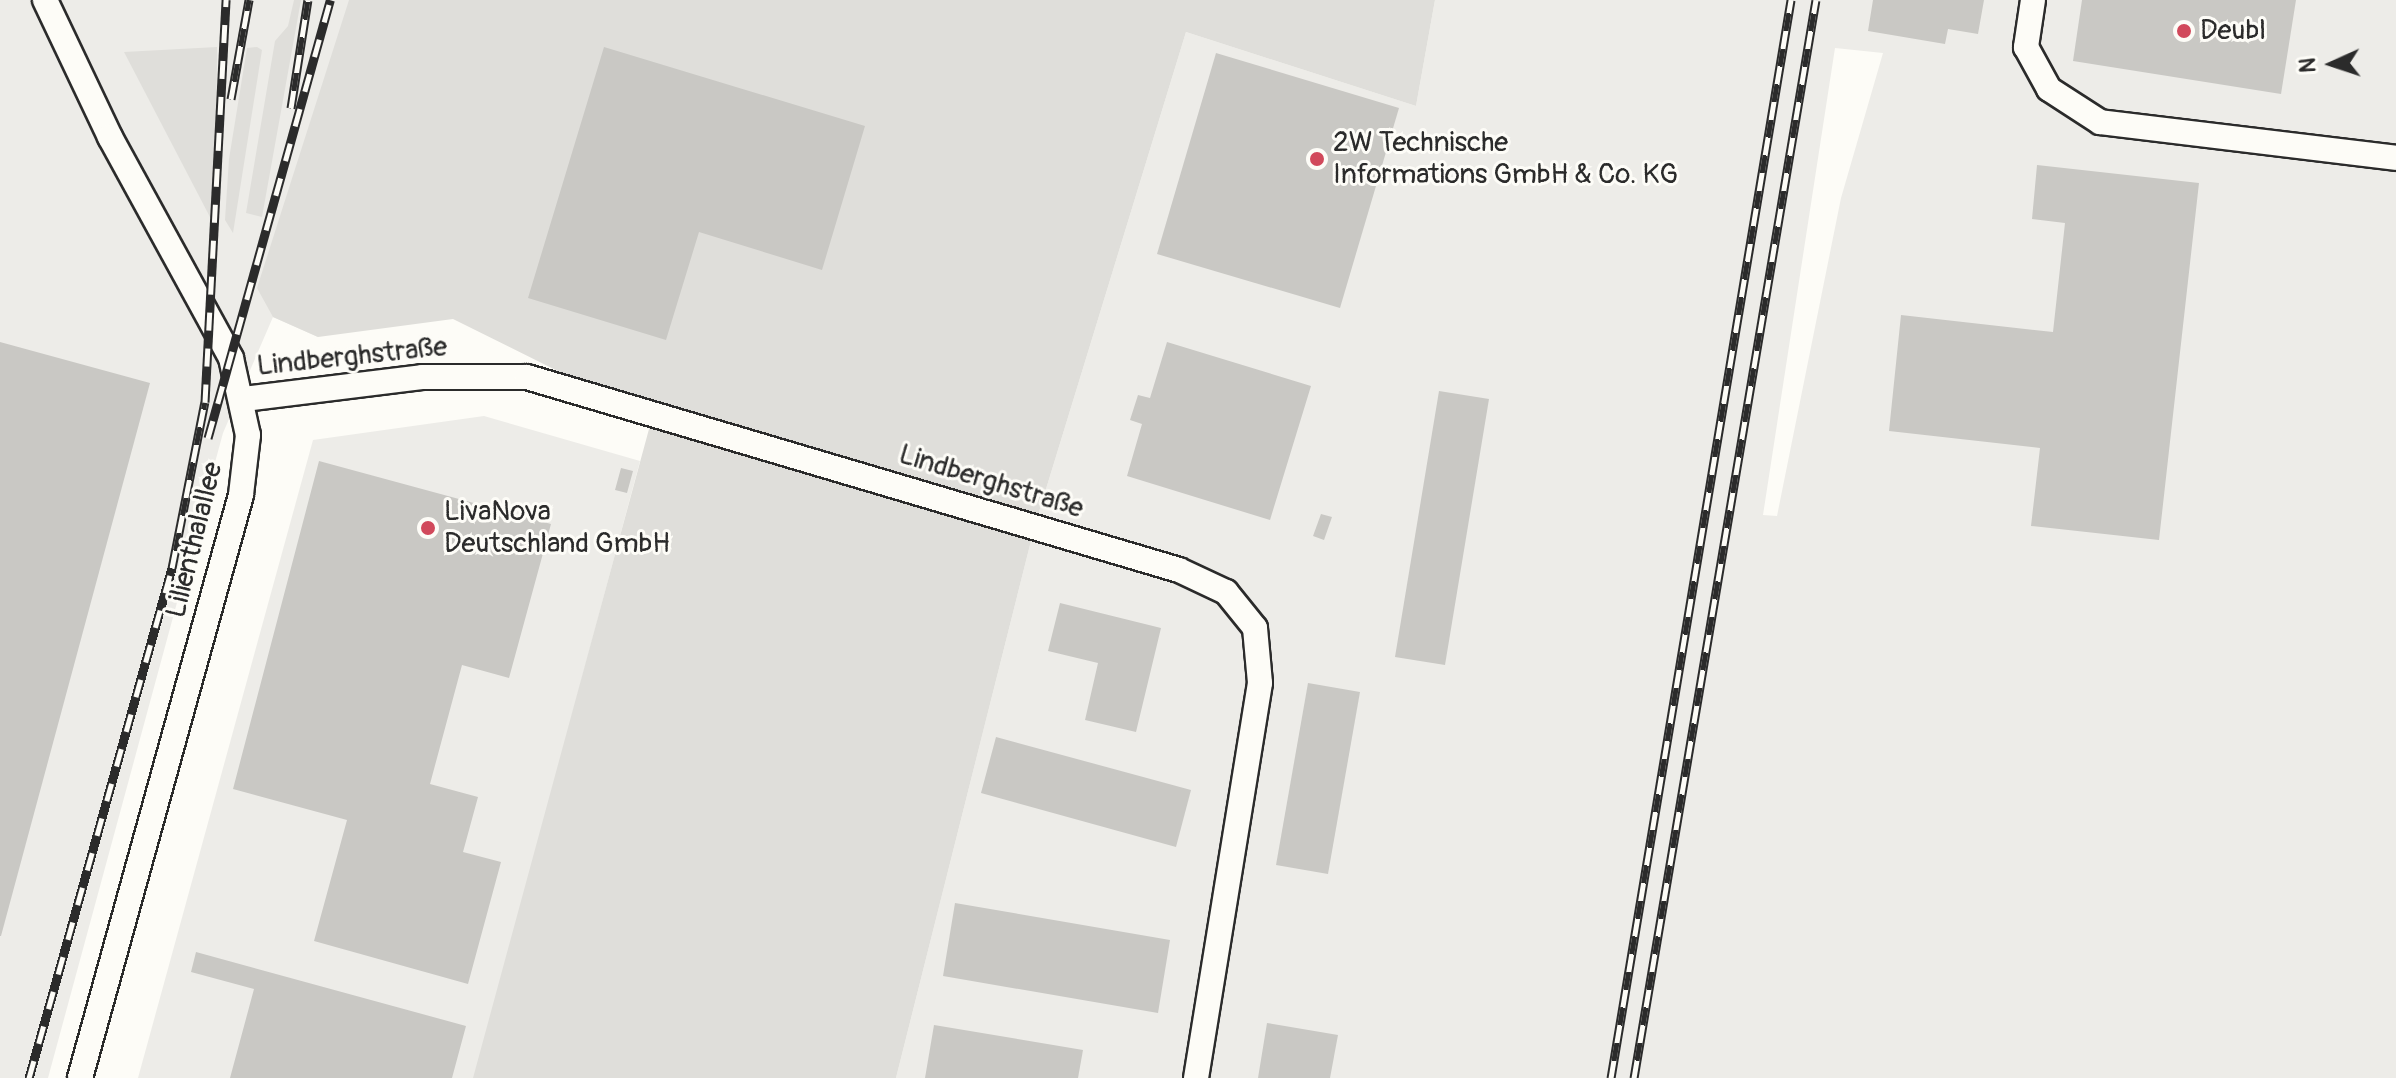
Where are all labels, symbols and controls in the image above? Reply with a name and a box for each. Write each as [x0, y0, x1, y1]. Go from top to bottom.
place label: Deubl [2200, 14, 2266, 48]
marker: Deubl [2175, 22, 2193, 40]
north arrow [2292, 24, 2372, 104]
text: N [2294, 57, 2322, 73]
place label: 2W Technische Informations GmbH & Co. KG [1333, 126, 1678, 192]
marker: 2W Technische Informations GmbH & Co. KG [1308, 150, 1326, 168]
street label: Lindberghstraße [255, 330, 449, 384]
street label: Lindberghstraße [895, 438, 1087, 526]
street label: Lilienthalallee [159, 459, 231, 621]
place label: LivaNova Deutschland GmbH [444, 495, 670, 561]
marker: LivaNova Deutschland GmbH [419, 519, 437, 537]

